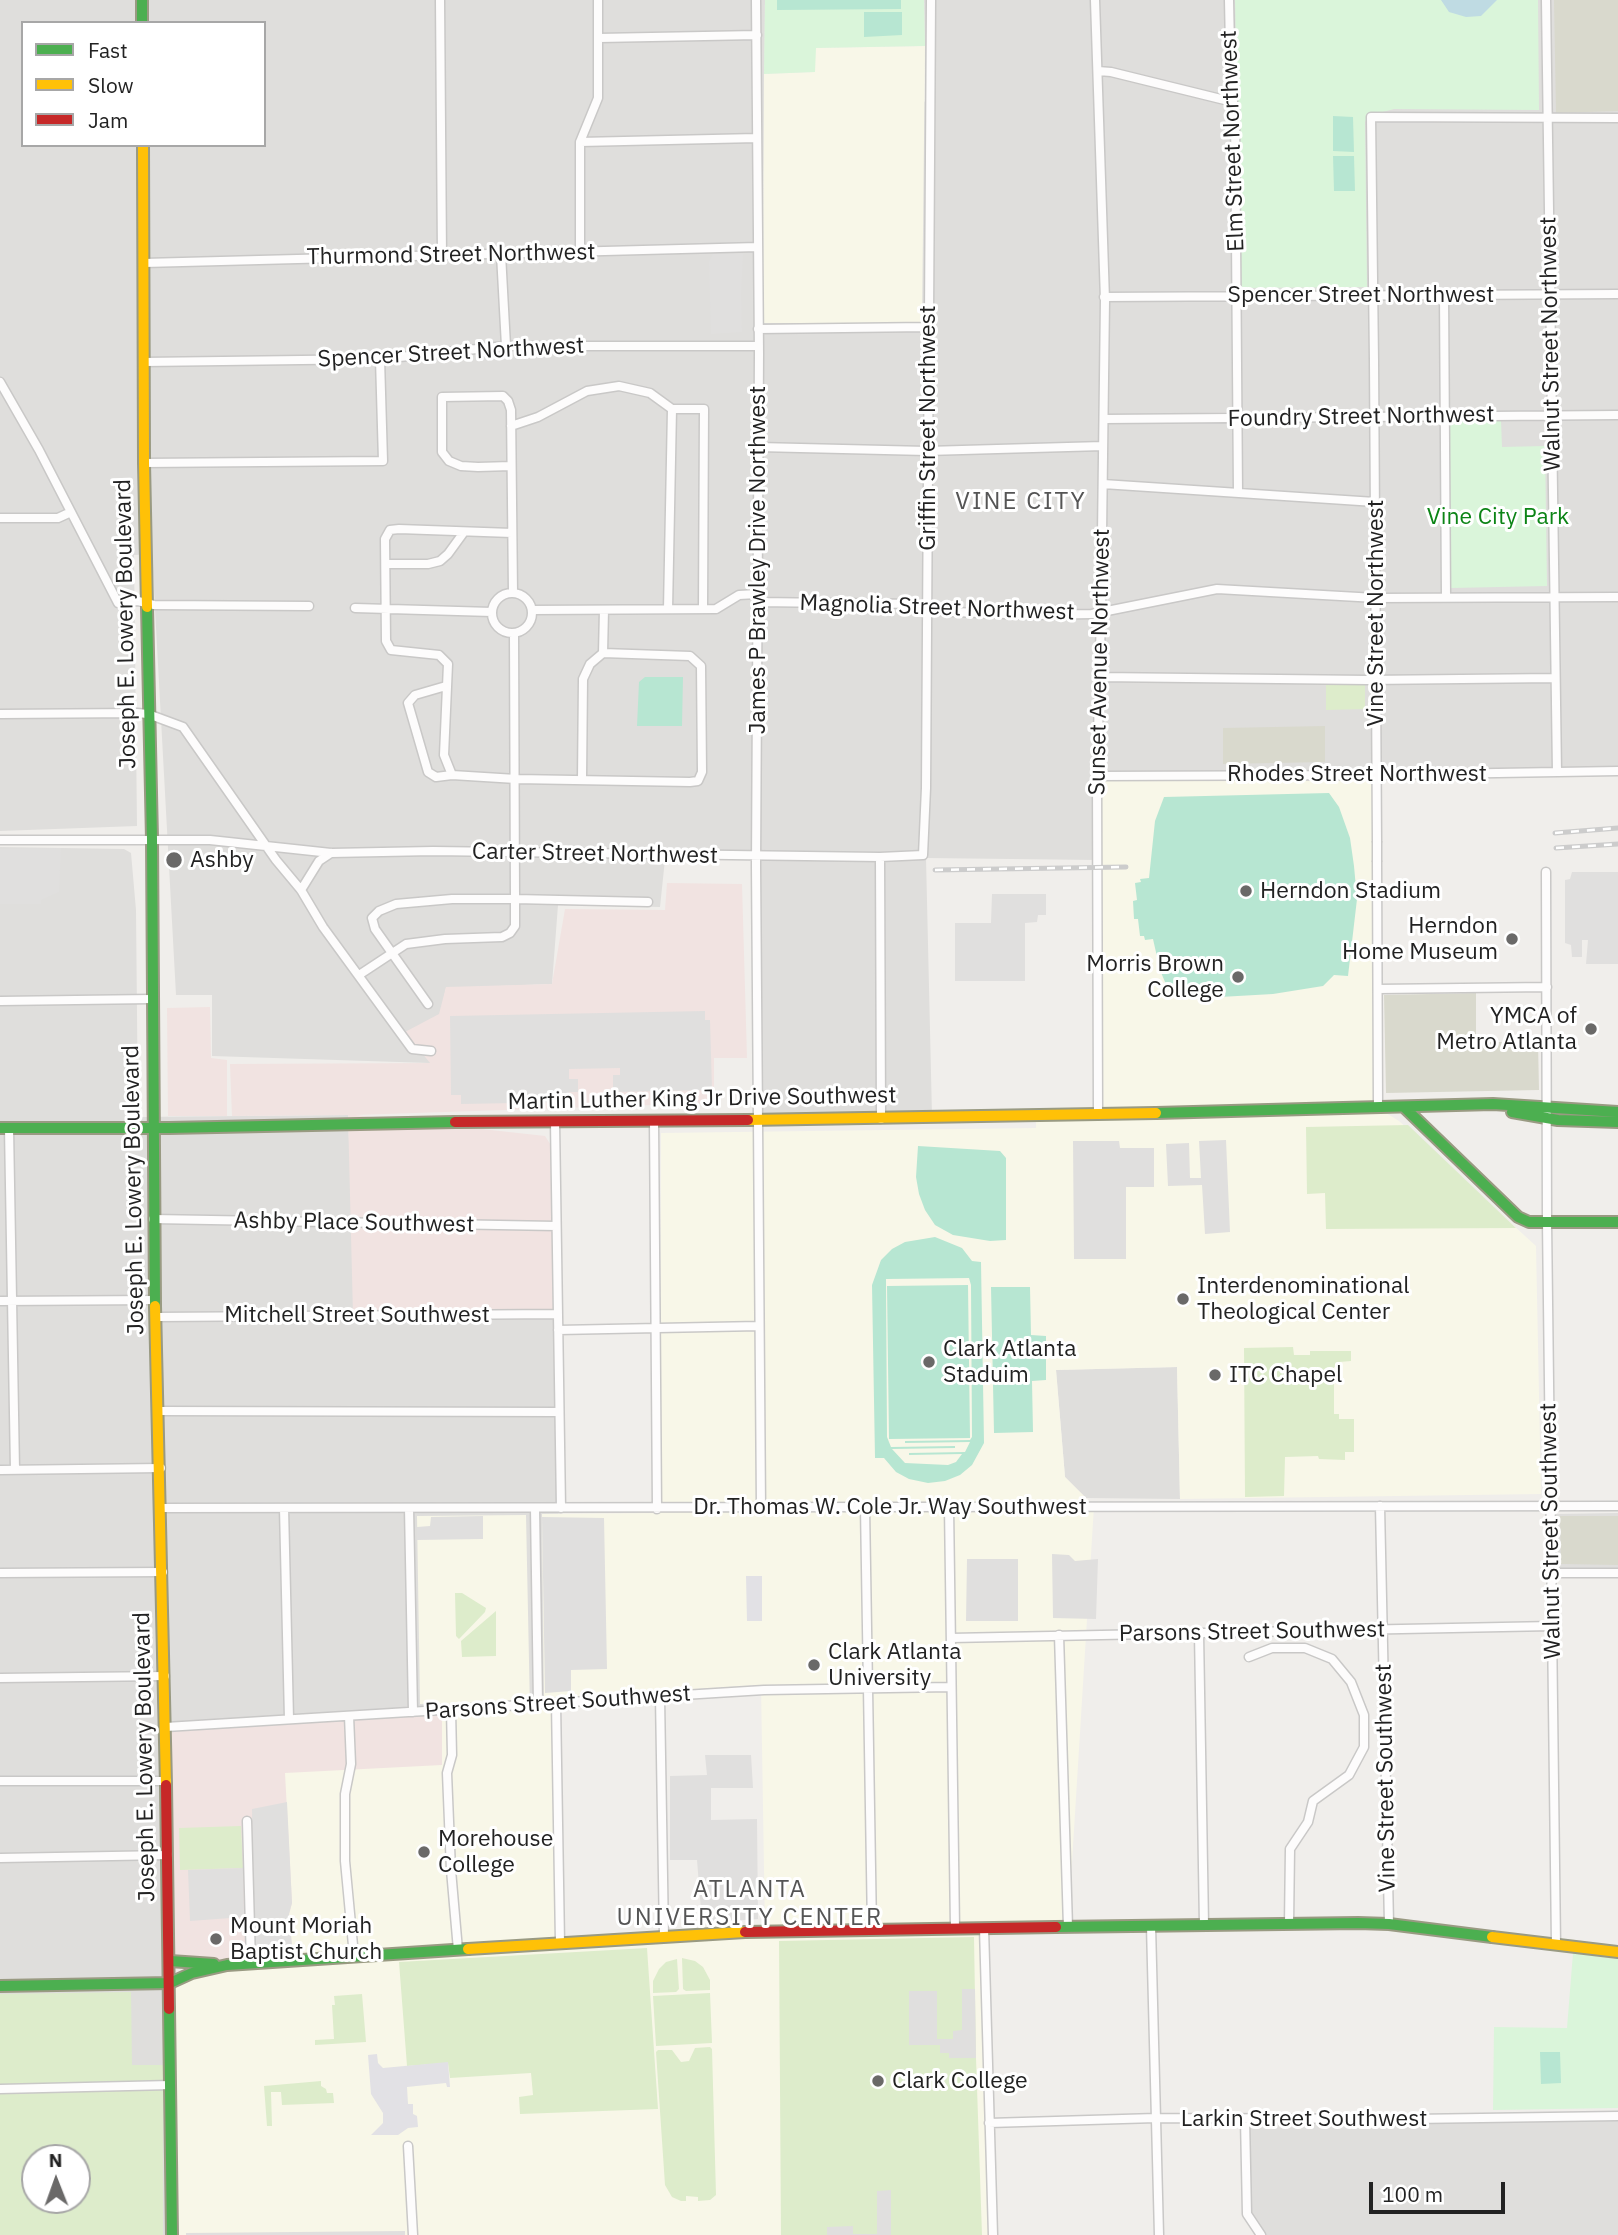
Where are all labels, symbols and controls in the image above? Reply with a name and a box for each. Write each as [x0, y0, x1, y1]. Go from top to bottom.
legend [21, 21, 266, 147]
street label: Elm Street Northwest [1215, 30, 1251, 252]
text: Fast [88, 36, 128, 64]
text: Slow [88, 71, 134, 99]
text: Jam [88, 106, 128, 134]
street label: Walnut Street Northwest [1535, 216, 1567, 472]
street label: Thurmond Street Northwest [306, 239, 596, 271]
street label: Spencer Street Northwest [1228, 281, 1494, 309]
street label: Griffin Street Northwest [914, 305, 942, 551]
street label: Spencer Street Northwest [317, 332, 585, 374]
street label: James P Brawley Drive Northwest [744, 386, 772, 734]
street label: Foundry Street Northwest [1227, 401, 1495, 433]
street label: Joseph E. Lowery Boulevard [110, 479, 142, 769]
district label: VINE CITY [956, 488, 1086, 516]
street label: Vine Street Northwest [1362, 499, 1390, 727]
park label: Vine City Park [1427, 503, 1569, 531]
street label: Sunset Avenue Northwest [1084, 528, 1116, 796]
street label: Magnolia Street Northwest [799, 589, 1075, 627]
street label: Rhodes Street Northwest [1227, 760, 1487, 788]
street label: Carter Street Northwest [472, 838, 718, 870]
place label: Ashby [190, 846, 254, 874]
marker: Ashby [164, 850, 184, 870]
place label: Herndon Stadium [1260, 877, 1441, 905]
marker: Herndon Stadium [1238, 883, 1254, 899]
place label: Herndon Home Museum [1342, 912, 1498, 966]
marker: Herndon Home Museum [1504, 931, 1520, 947]
place label: Morris Brown College [1086, 950, 1224, 1004]
marker: Morris Brown College [1230, 969, 1246, 985]
place label: YMCA of Metro Atlanta [1436, 1002, 1577, 1056]
marker: YMCA of Metro Atlanta [1583, 1021, 1599, 1037]
street label: Joseph E. Lowery Boulevard [118, 1045, 150, 1335]
street label: Martin Luther King Jr Drive Southwest [507, 1082, 897, 1116]
street label: Ashby Place Southwest [233, 1207, 475, 1239]
place label: Interdenominational Theological Center [1197, 1272, 1410, 1326]
marker: Interdenominational Theological Center [1175, 1291, 1191, 1307]
street label: Mitchell Street Southwest [224, 1301, 490, 1329]
place label: Clark Atlanta Staduim [943, 1335, 1076, 1389]
marker: Clark Atlanta Staduim [921, 1354, 937, 1370]
place label: ITC Chapel [1229, 1361, 1342, 1389]
marker: ITC Chapel [1207, 1367, 1223, 1383]
street label: Walnut Street Southwest [1535, 1402, 1567, 1660]
street label: Dr. Thomas W. Cole Jr. Way Southwest [693, 1493, 1087, 1521]
street label: Joseph E. Lowery Boulevard [129, 1612, 161, 1902]
street label: Parsons Street Southwest [1119, 1616, 1385, 1648]
place label: Clark Atlanta University [828, 1638, 961, 1692]
marker: Clark Atlanta University [806, 1657, 822, 1673]
street label: Vine Street Southwest [1370, 1663, 1402, 1893]
street label: Parsons Street Southwest [424, 1680, 692, 1726]
place label: Morehouse College [438, 1825, 553, 1879]
marker: Morehouse College [416, 1844, 432, 1860]
district label: ATLANTA UNIVERSITY CENTER [619, 1876, 881, 1932]
place label: Mount Moriah Baptist Church [230, 1912, 382, 1966]
marker: Mount Moriah Baptist Church [208, 1931, 224, 1947]
place label: Clark College [892, 2067, 1028, 2095]
marker: Clark College [870, 2073, 886, 2089]
street label: Larkin Street Southwest [1181, 2105, 1427, 2133]
north arrow [21, 2144, 91, 2214]
text: N [49, 2148, 63, 2172]
scale bar [1373, 2168, 1510, 2212]
text: 100 m [1382, 2180, 1443, 2208]

